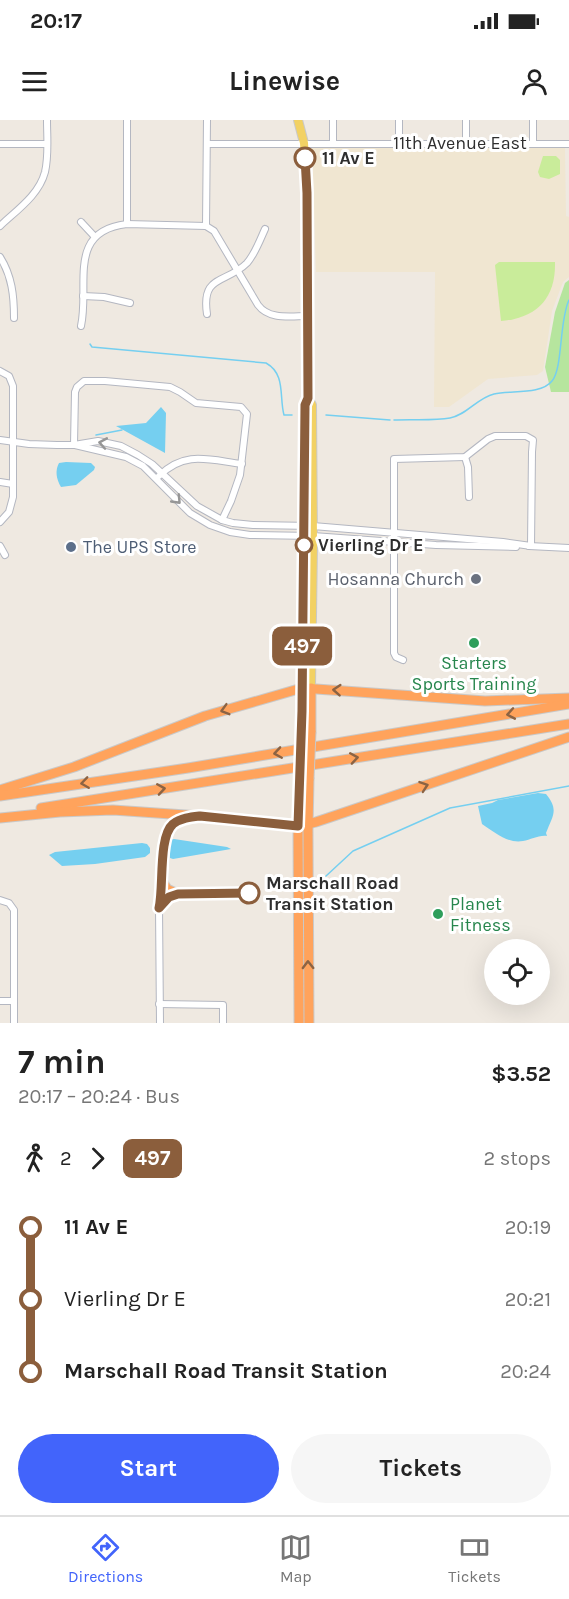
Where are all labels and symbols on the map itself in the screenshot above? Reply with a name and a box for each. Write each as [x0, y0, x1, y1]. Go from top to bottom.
street label: 11th Avenue East [393, 132, 527, 154]
marker: 11 Av E [294, 147, 316, 169]
place label: 11 Av E [322, 147, 375, 169]
one-way arrow [98, 437, 108, 450]
one-way arrow [170, 493, 181, 504]
place label: Vierling Dr E [318, 534, 424, 556]
place label: The UPS Store [83, 536, 197, 558]
marker: Vierling Dr E [295, 536, 313, 554]
marker: The UPS Store [64, 540, 78, 554]
place label: Hosanna Church [327, 568, 464, 590]
marker: Hosanna Church [469, 572, 483, 586]
line badge: 497 [268, 626, 336, 666]
marker: Starters Sports Training [467, 636, 481, 650]
place label: Starters Sports Training [412, 652, 536, 695]
one-way arrow [333, 683, 342, 696]
one-way arrow [221, 703, 231, 715]
one-way arrow [507, 707, 517, 720]
one-way arrow [273, 747, 282, 759]
one-way arrow [349, 752, 359, 764]
one-way arrow [80, 777, 90, 789]
one-way arrow [418, 780, 428, 793]
one-way arrow [157, 783, 166, 795]
place label: Marschall Road Transit Station [266, 872, 399, 915]
marker: Marschall Road Transit Station [238, 882, 260, 904]
place label: Planet Fitness [450, 893, 511, 936]
marker: Planet Fitness [431, 907, 445, 921]
one-way arrow [302, 960, 314, 969]

